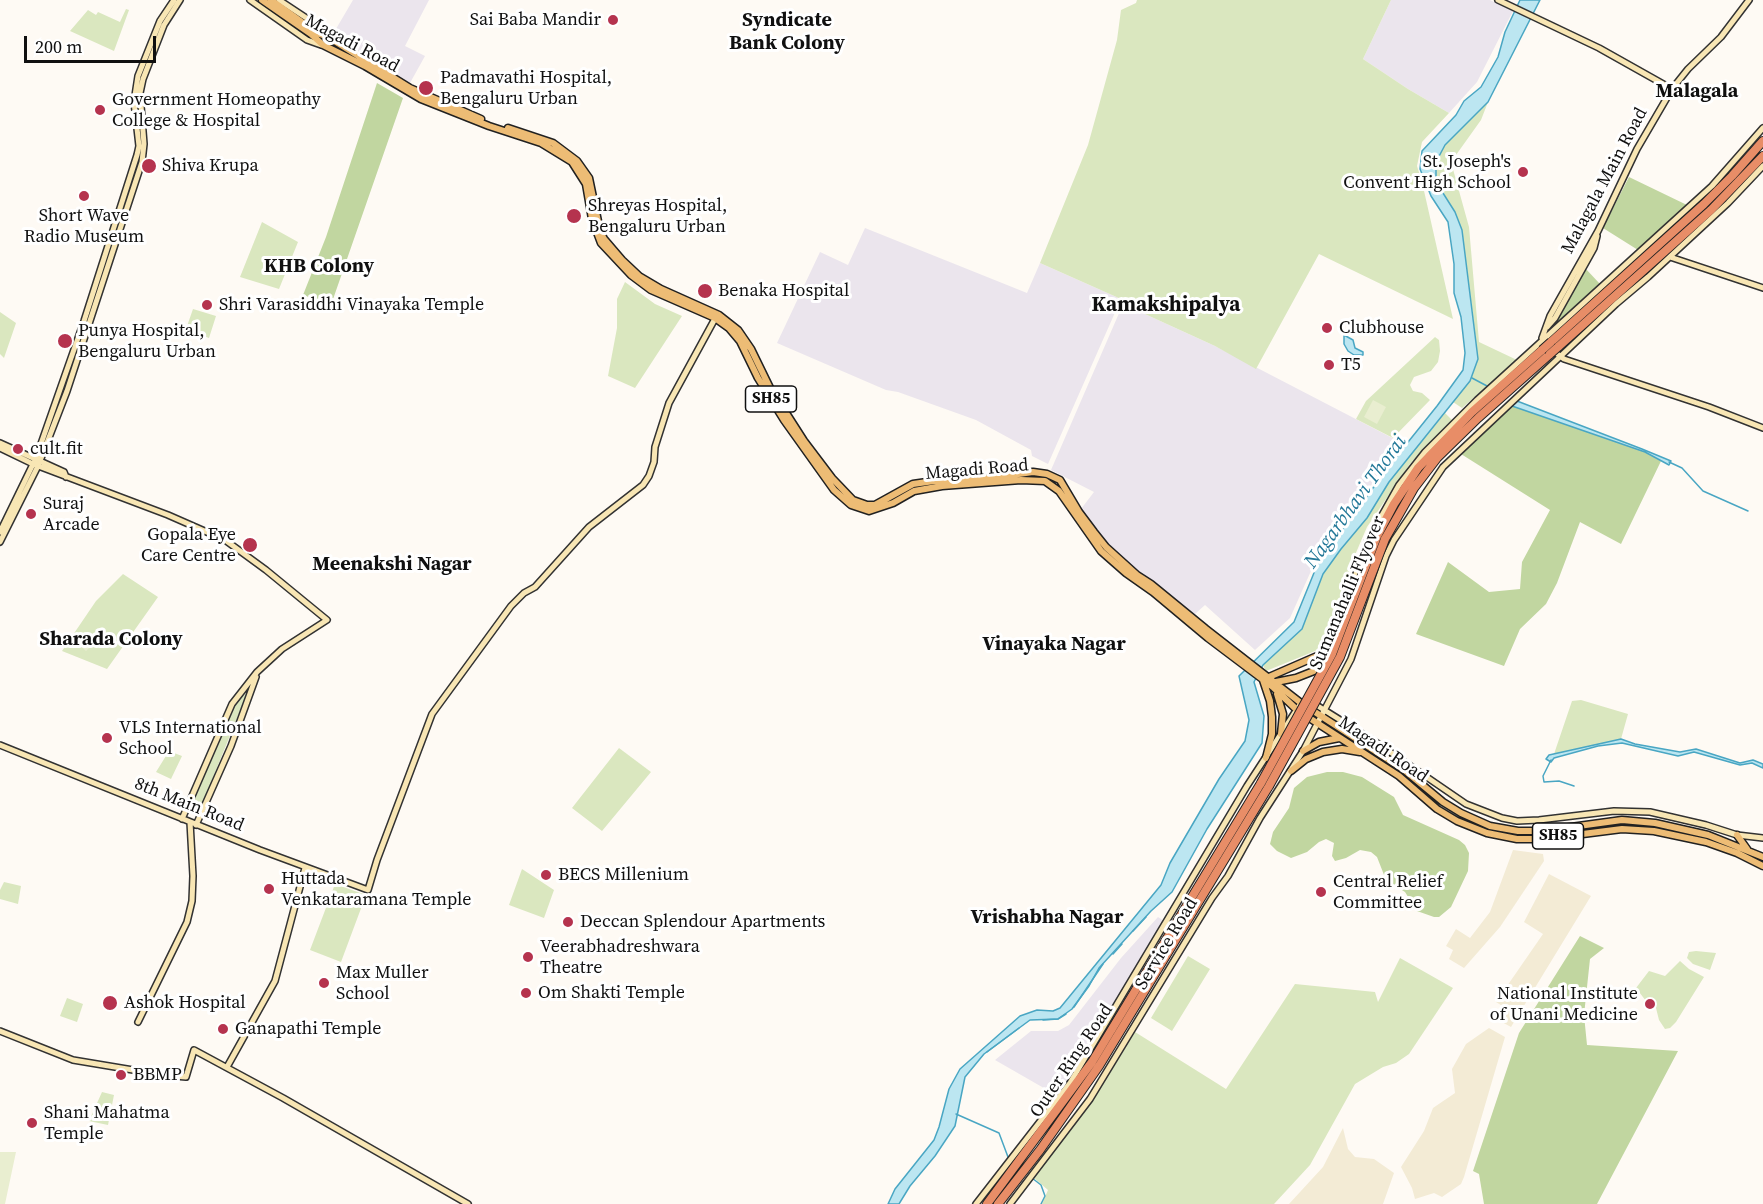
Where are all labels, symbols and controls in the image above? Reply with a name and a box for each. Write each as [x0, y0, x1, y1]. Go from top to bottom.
place label: Sai Baba Mandir [470, 9, 601, 31]
district label: Syndicate Bank Colony [729, 9, 845, 56]
street label: Magadi Road [301, 10, 403, 78]
marker: Sai Baba Mandir [606, 13, 620, 27]
scale bar [27, 24, 159, 62]
text: 200 m [35, 34, 82, 59]
place label: Padmavathi Hospital, Bengaluru Urban [440, 67, 612, 110]
marker: Padmavathi Hospital, Bengaluru Urban [417, 79, 435, 97]
district label: Malagala [1656, 80, 1738, 104]
place label: Government Homeopathy College & Hospital [112, 89, 321, 132]
marker: Government Homeopathy College & Hospital [93, 103, 107, 117]
street label: Malagala Main Road [1557, 104, 1653, 258]
place label: St. Joseph's Convent High School [1343, 151, 1511, 194]
place label: Shiva Krupa [162, 155, 259, 177]
marker: Shiva Krupa [140, 157, 158, 175]
marker: St. Joseph's Convent High School [1516, 165, 1530, 179]
marker: Short Wave Radio Museum [77, 189, 91, 203]
place label: Shreyas Hospital, Bengaluru Urban [588, 195, 727, 238]
place label: Short Wave Radio Museum [24, 205, 144, 248]
marker: Shreyas Hospital, Bengaluru Urban [565, 207, 583, 225]
district label: KHB Colony [264, 255, 374, 279]
place label: Benaka Hospital [718, 280, 849, 302]
marker: Benaka Hospital [696, 282, 714, 300]
district label: Kamakshipalya [1091, 293, 1241, 319]
place label: Shri Varasiddhi Vinayaka Temple [219, 294, 484, 316]
marker: Shri Varasiddhi Vinayaka Temple [200, 298, 214, 312]
place label: Clubhouse [1339, 317, 1424, 339]
place label: Punya Hospital, Bengaluru Urban [78, 320, 216, 362]
marker: Clubhouse [1320, 321, 1334, 335]
marker: Punya Hospital, Bengaluru Urban [56, 332, 74, 350]
place label: T5 [1341, 354, 1361, 376]
marker: T5 [1322, 358, 1336, 372]
road number: SH85 [746, 386, 796, 412]
water label: Nagarbhavi Thorai [1300, 431, 1412, 573]
place label: cult.fit [30, 438, 83, 460]
marker: cult.fit [11, 442, 25, 456]
street label: Magadi Road [924, 455, 1030, 485]
place label: Suraj Arcade [43, 493, 100, 536]
marker: Suraj Arcade [24, 507, 38, 521]
street label: Sumanahalli Flyover [1306, 513, 1390, 673]
place label: Gopala Eye Care Centre [141, 524, 236, 566]
marker: Gopala Eye Care Centre [241, 536, 259, 554]
district label: Meenakshi Nagar [312, 553, 472, 577]
district label: Sharada Colony [39, 628, 183, 652]
district label: Vinayaka Nagar [982, 633, 1126, 657]
street label: Magadi Road [1334, 712, 1432, 788]
place label: VLS International School [119, 717, 262, 760]
marker: VLS International School [100, 731, 114, 745]
street label: 8th Main Road [131, 773, 247, 837]
road number: SH85 [1532, 823, 1584, 849]
place label: BECS Millenium [558, 864, 689, 886]
place label: Huttada Venkataramana Temple [281, 868, 472, 910]
marker: BECS Millenium [539, 868, 553, 882]
place label: Central Relief Committee [1333, 871, 1443, 914]
marker: Huttada Venkataramana Temple [262, 882, 276, 896]
marker: Central Relief Committee [1314, 885, 1328, 899]
street label: Service Road [1131, 894, 1203, 994]
district label: Vrishabha Nagar [970, 906, 1124, 930]
place label: Deccan Splendour Apartments [580, 911, 825, 933]
marker: Deccan Splendour Apartments [561, 915, 575, 929]
place label: Veerabhadreshwara Theatre [540, 936, 700, 978]
marker: Veerabhadreshwara Theatre [521, 950, 535, 964]
place label: Max Muller School [336, 962, 429, 1004]
marker: Max Muller School [317, 976, 331, 990]
place label: Om Shakti Temple [538, 982, 685, 1004]
place label: National Institute of Unani Medicine [1490, 983, 1638, 1026]
marker: Om Shakti Temple [519, 986, 533, 1000]
place label: Ashok Hospital [124, 992, 246, 1014]
marker: Ashok Hospital [101, 994, 119, 1012]
marker: National Institute of Unani Medicine [1643, 997, 1657, 1011]
street label: Outer Ring Road [1026, 1000, 1118, 1122]
place label: Ganapathi Temple [235, 1018, 382, 1040]
marker: Ganapathi Temple [216, 1022, 230, 1036]
place label: BBMP [133, 1064, 182, 1086]
marker: BBMP [114, 1068, 128, 1082]
place label: Shani Mahatma Temple [44, 1102, 170, 1144]
marker: Shani Mahatma Temple [25, 1116, 39, 1130]

